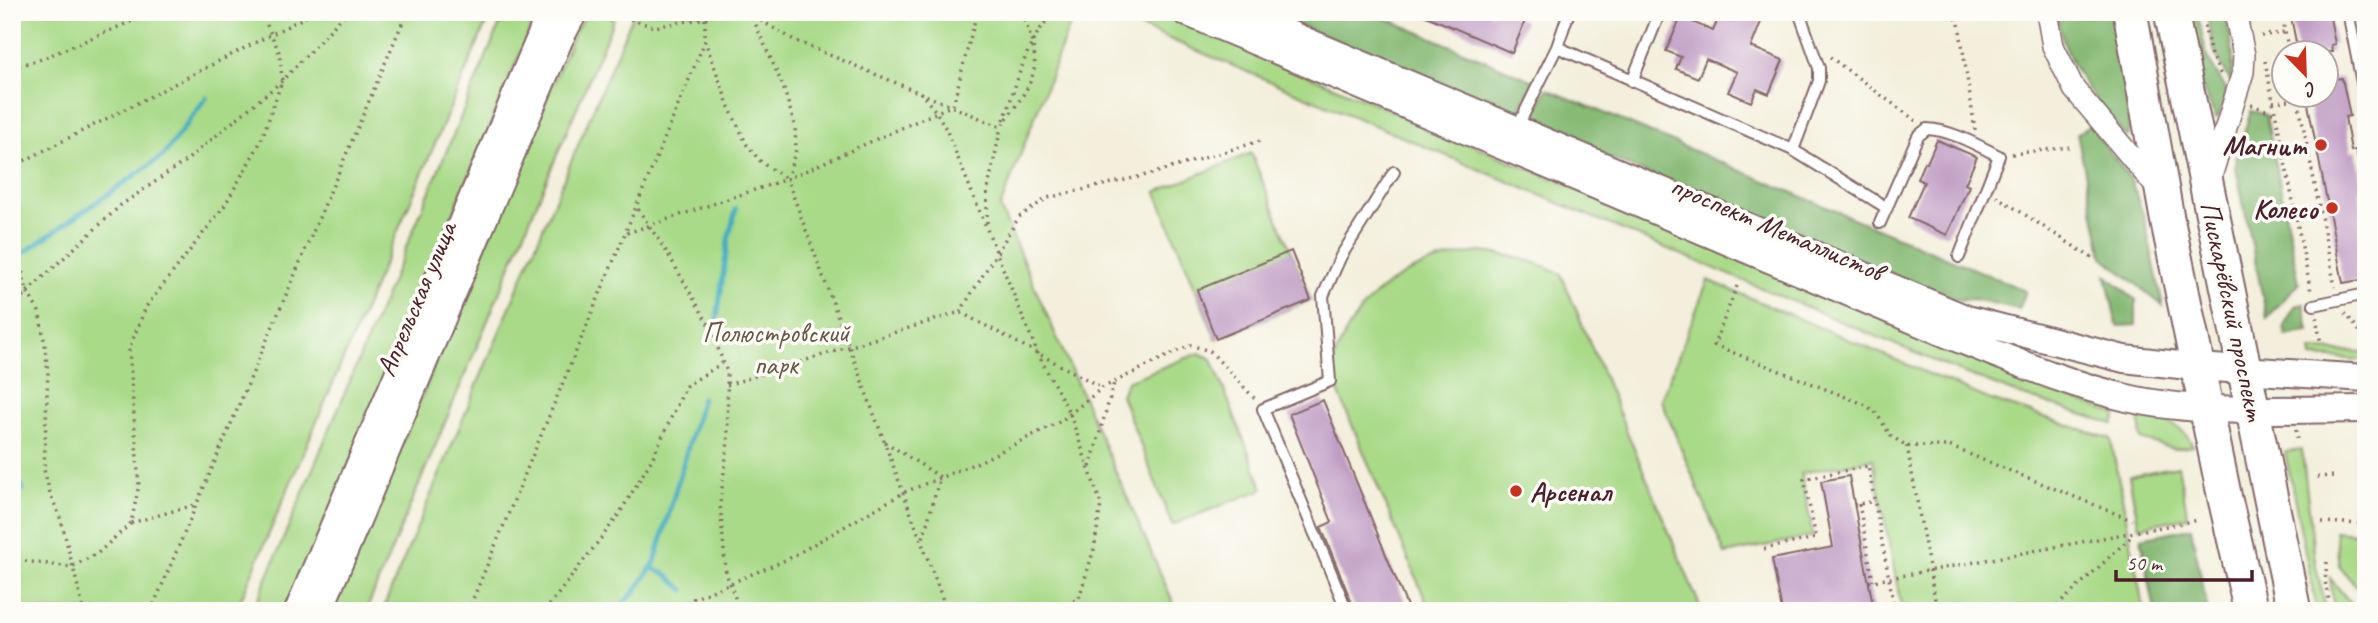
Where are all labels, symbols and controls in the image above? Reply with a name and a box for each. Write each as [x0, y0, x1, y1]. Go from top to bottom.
north arrow [2270, 38, 2340, 108]
text: С [2300, 76, 2320, 103]
place label: Магнит [2222, 128, 2308, 163]
marker: Магнит [2313, 137, 2329, 153]
street label: проспект Металлистов [1666, 167, 1893, 291]
place label: Колесо [2253, 191, 2320, 226]
street label: Пискарёвский проспект [2193, 198, 2274, 425]
marker: Колесо [2324, 200, 2340, 216]
street label: Апрельская улица [368, 214, 465, 381]
park label: Полюстровский парк [702, 315, 851, 382]
place label: Арсенал [1530, 474, 1613, 509]
marker: Арсенал [1508, 483, 1524, 499]
scale bar [2116, 539, 2252, 583]
text: 50 m [2126, 550, 2164, 576]

